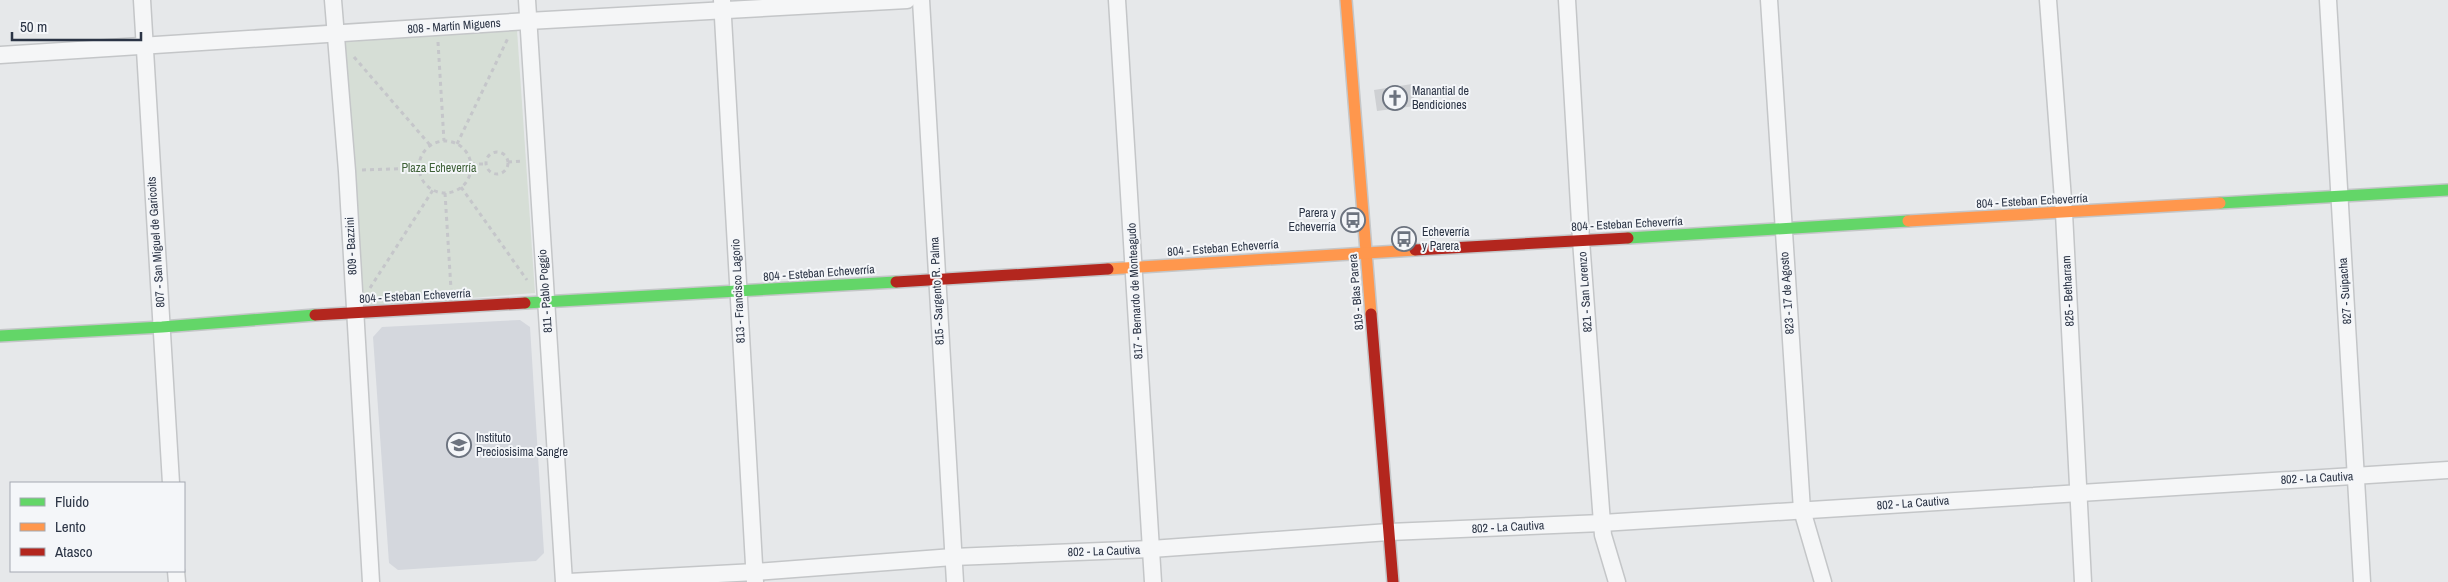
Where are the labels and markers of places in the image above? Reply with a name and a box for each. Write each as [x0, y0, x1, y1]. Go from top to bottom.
place label: Manantial de Bendiciones [1412, 83, 1469, 113]
church icon: Manantial de Bendiciones [1382, 85, 1408, 111]
place label: Parera y Echeverría [1288, 205, 1337, 235]
bus stop icon: Parera y Echeverría [1340, 207, 1366, 233]
place label: Echeverría y Parera [1422, 224, 1470, 254]
bus stop icon: Echeverría y Parera [1391, 226, 1417, 252]
place label: Instituto Preciosisima Sangre [476, 430, 568, 460]
school or university icon: Instituto Preciosisima Sangre [446, 432, 472, 458]

